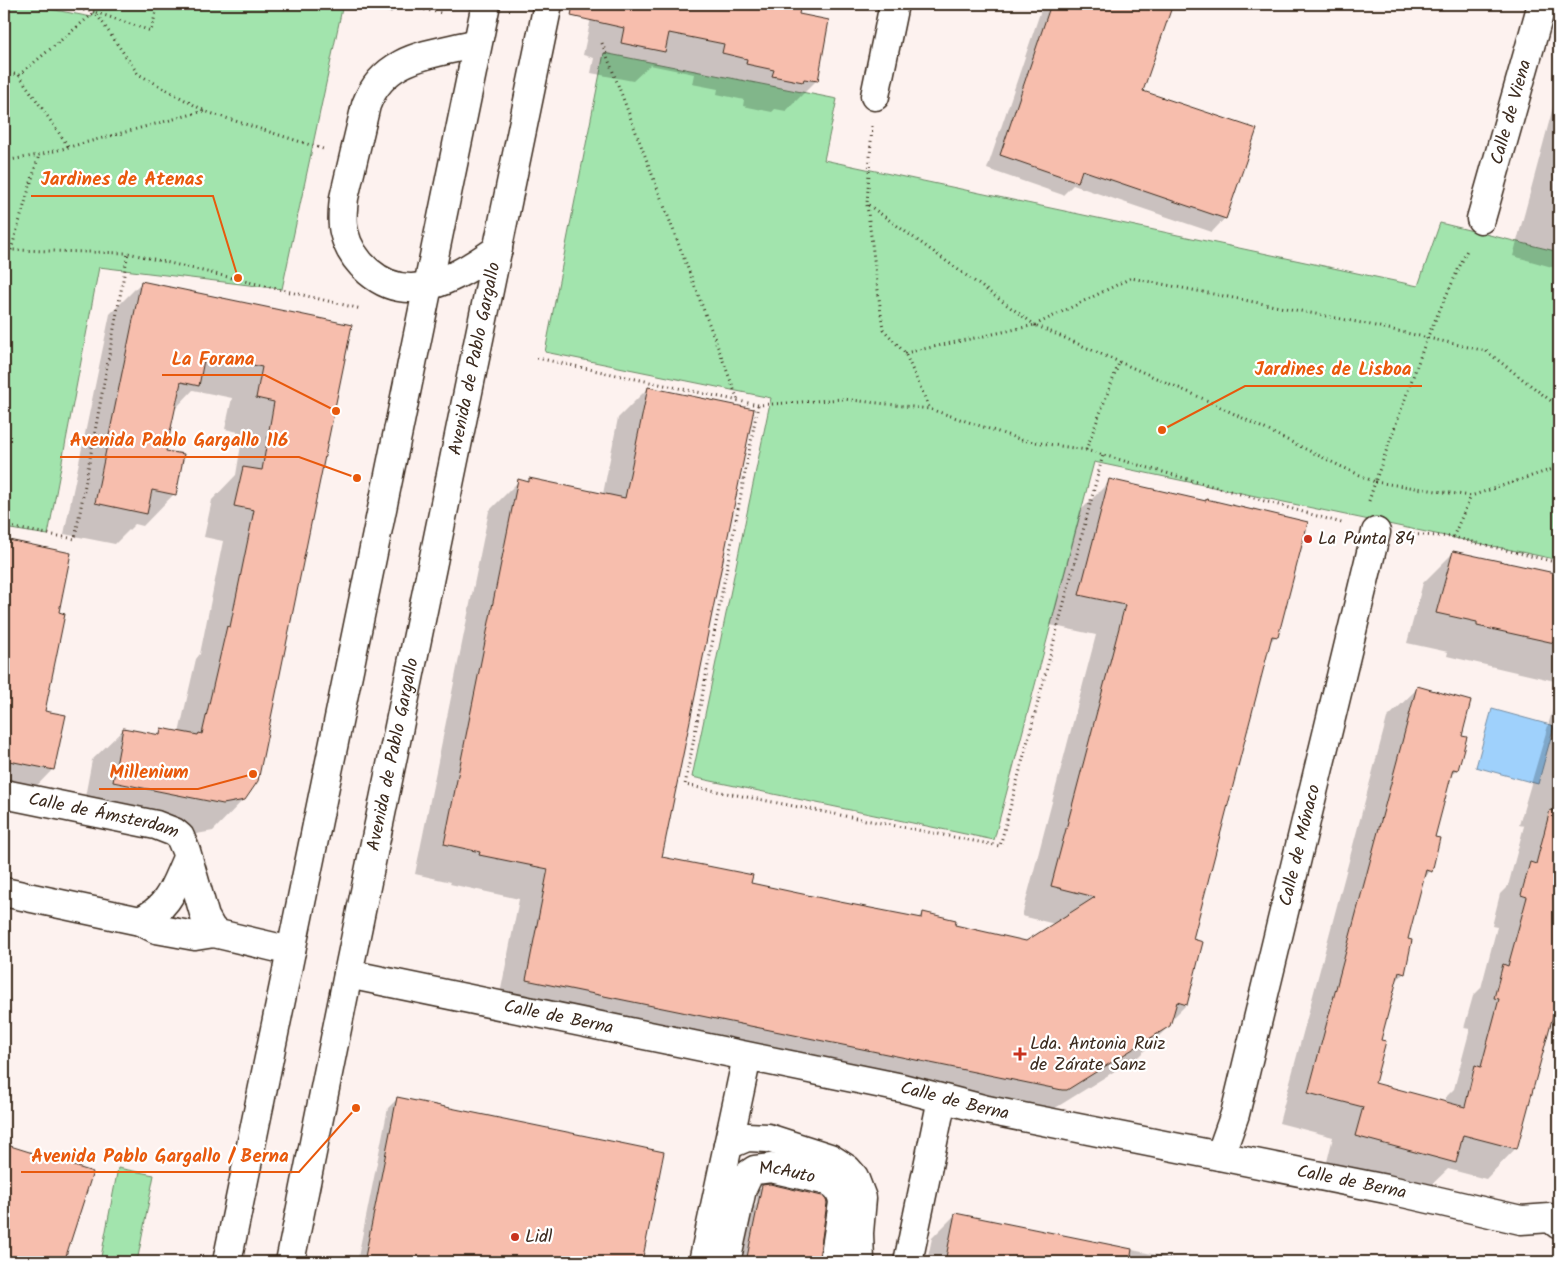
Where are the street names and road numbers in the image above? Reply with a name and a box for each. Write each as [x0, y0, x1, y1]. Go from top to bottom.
street label: Calle de Viena [1483, 56, 1540, 168]
street label: Avenida de Pablo Gargallo [441, 260, 509, 458]
street label: Avenida de Pablo Gargallo [359, 655, 427, 854]
street label: Calle de Mónaco [1271, 782, 1329, 909]
street label: Calle de Ámsterdam [26, 785, 183, 847]
street label: Calle de Berna [501, 992, 616, 1043]
street label: Calle de Berna [897, 1074, 1012, 1129]
street label: McAuto [757, 1153, 818, 1192]
street label: Calle de Berna [1294, 1157, 1409, 1208]

